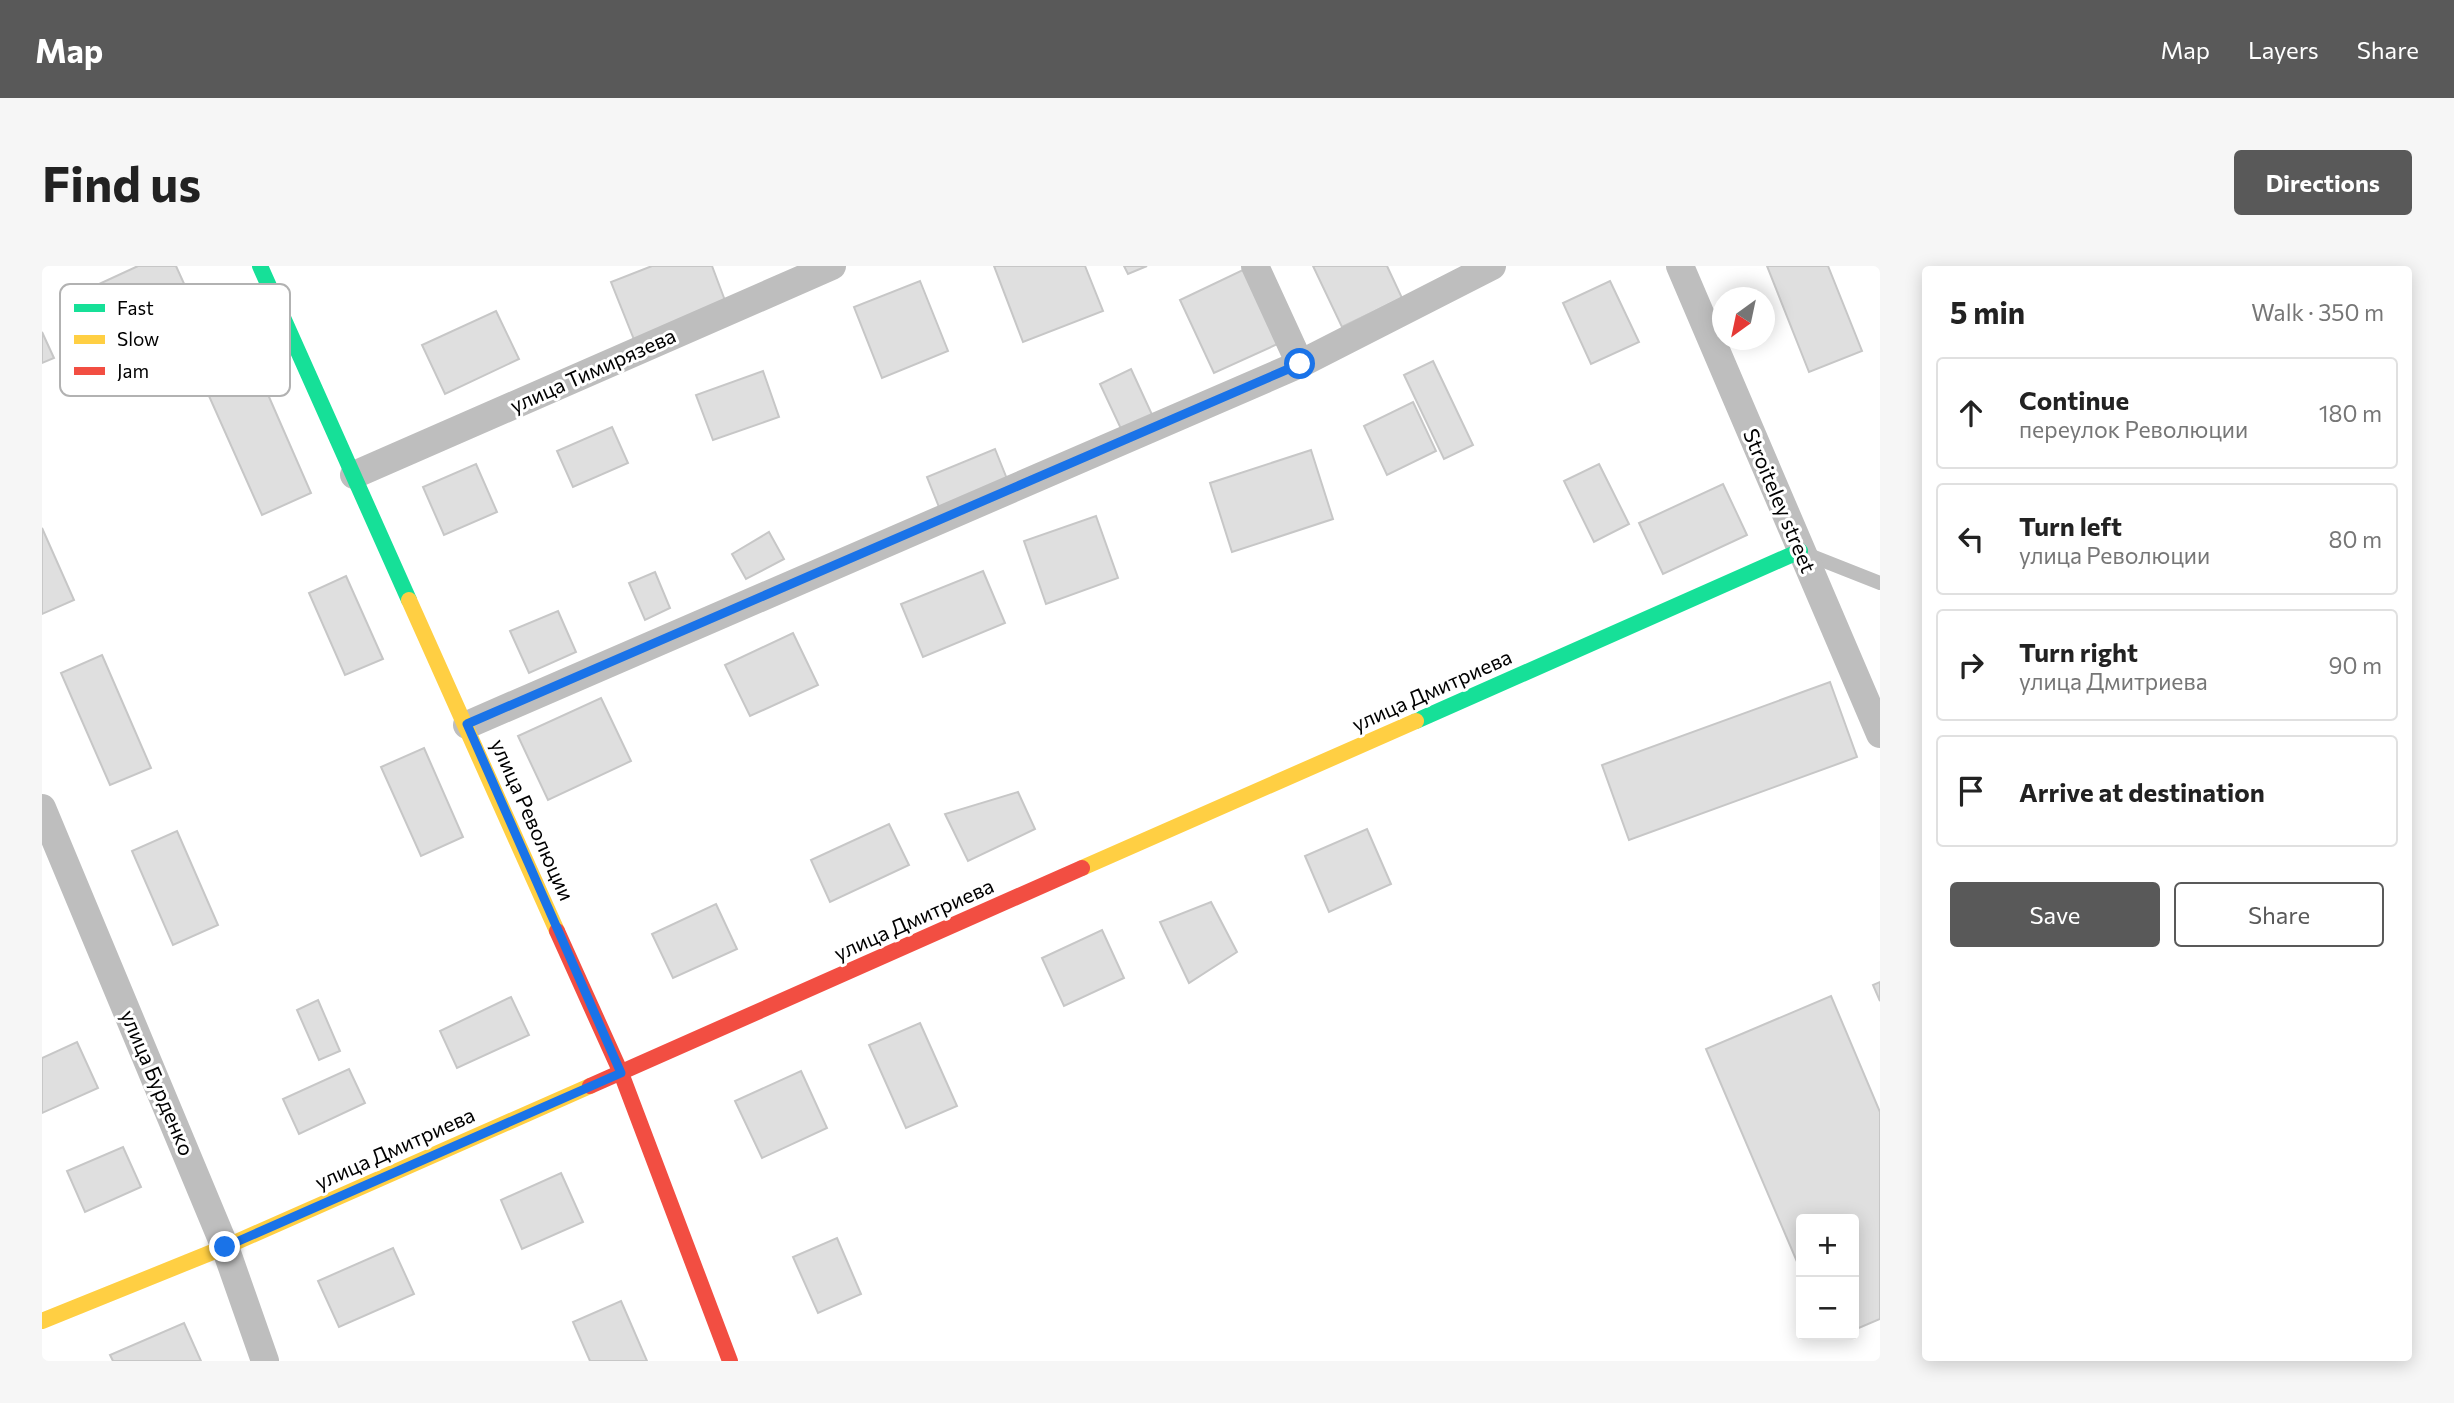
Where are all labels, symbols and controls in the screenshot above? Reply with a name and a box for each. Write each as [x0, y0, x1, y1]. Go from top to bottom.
text: Map [35, 29, 103, 70]
text: Map [2161, 35, 2210, 64]
text: Layers [2248, 35, 2319, 64]
text: Share [2357, 35, 2419, 64]
button: Directions [2234, 150, 2412, 215]
text: Find us [42, 152, 201, 212]
legend [60, 284, 290, 396]
north arrow [1712, 287, 1775, 350]
text: 5 min [1950, 293, 2025, 330]
text: Fast [117, 296, 154, 319]
text: Walk · 350 m [2251, 298, 2384, 326]
street label: улица Тимирязева [506, 322, 679, 417]
text: Slow [117, 327, 159, 350]
route start [1284, 348, 1315, 379]
text: Jam [117, 359, 149, 382]
text: Continue [2019, 384, 2129, 415]
icon: ahead [1952, 394, 1990, 432]
text: 180 m [2319, 399, 2382, 427]
text: переулок Революции [2019, 415, 2248, 443]
street label: Stroiteley street [1739, 425, 1822, 576]
text: Turn left [2019, 510, 2122, 541]
icon: left [1952, 520, 1990, 558]
text: 80 m [2329, 525, 2382, 553]
text: улица Революции [2019, 541, 2210, 569]
text: Turn right [2019, 636, 2138, 667]
street label: улица Дмитриева [1348, 643, 1515, 736]
icon: right [1952, 646, 1990, 684]
text: 90 m [2329, 651, 2382, 679]
text: улица Дмитриева [2019, 667, 2208, 695]
street label: улица Революции [486, 735, 580, 904]
icon: arrive [1952, 772, 1990, 810]
text: Arrive at destination [2019, 776, 2265, 807]
street label: улица Дмитриева [830, 872, 997, 965]
button: Save [1950, 882, 2160, 947]
button: Share [2174, 882, 2384, 947]
street label: улица Бурденко [116, 1006, 200, 1159]
street label: улица Дмитриева [311, 1101, 478, 1194]
map controls [1796, 1214, 1859, 1340]
button: + [1796, 1214, 1859, 1277]
route end [209, 1231, 240, 1262]
button: − [1796, 1277, 1859, 1340]

